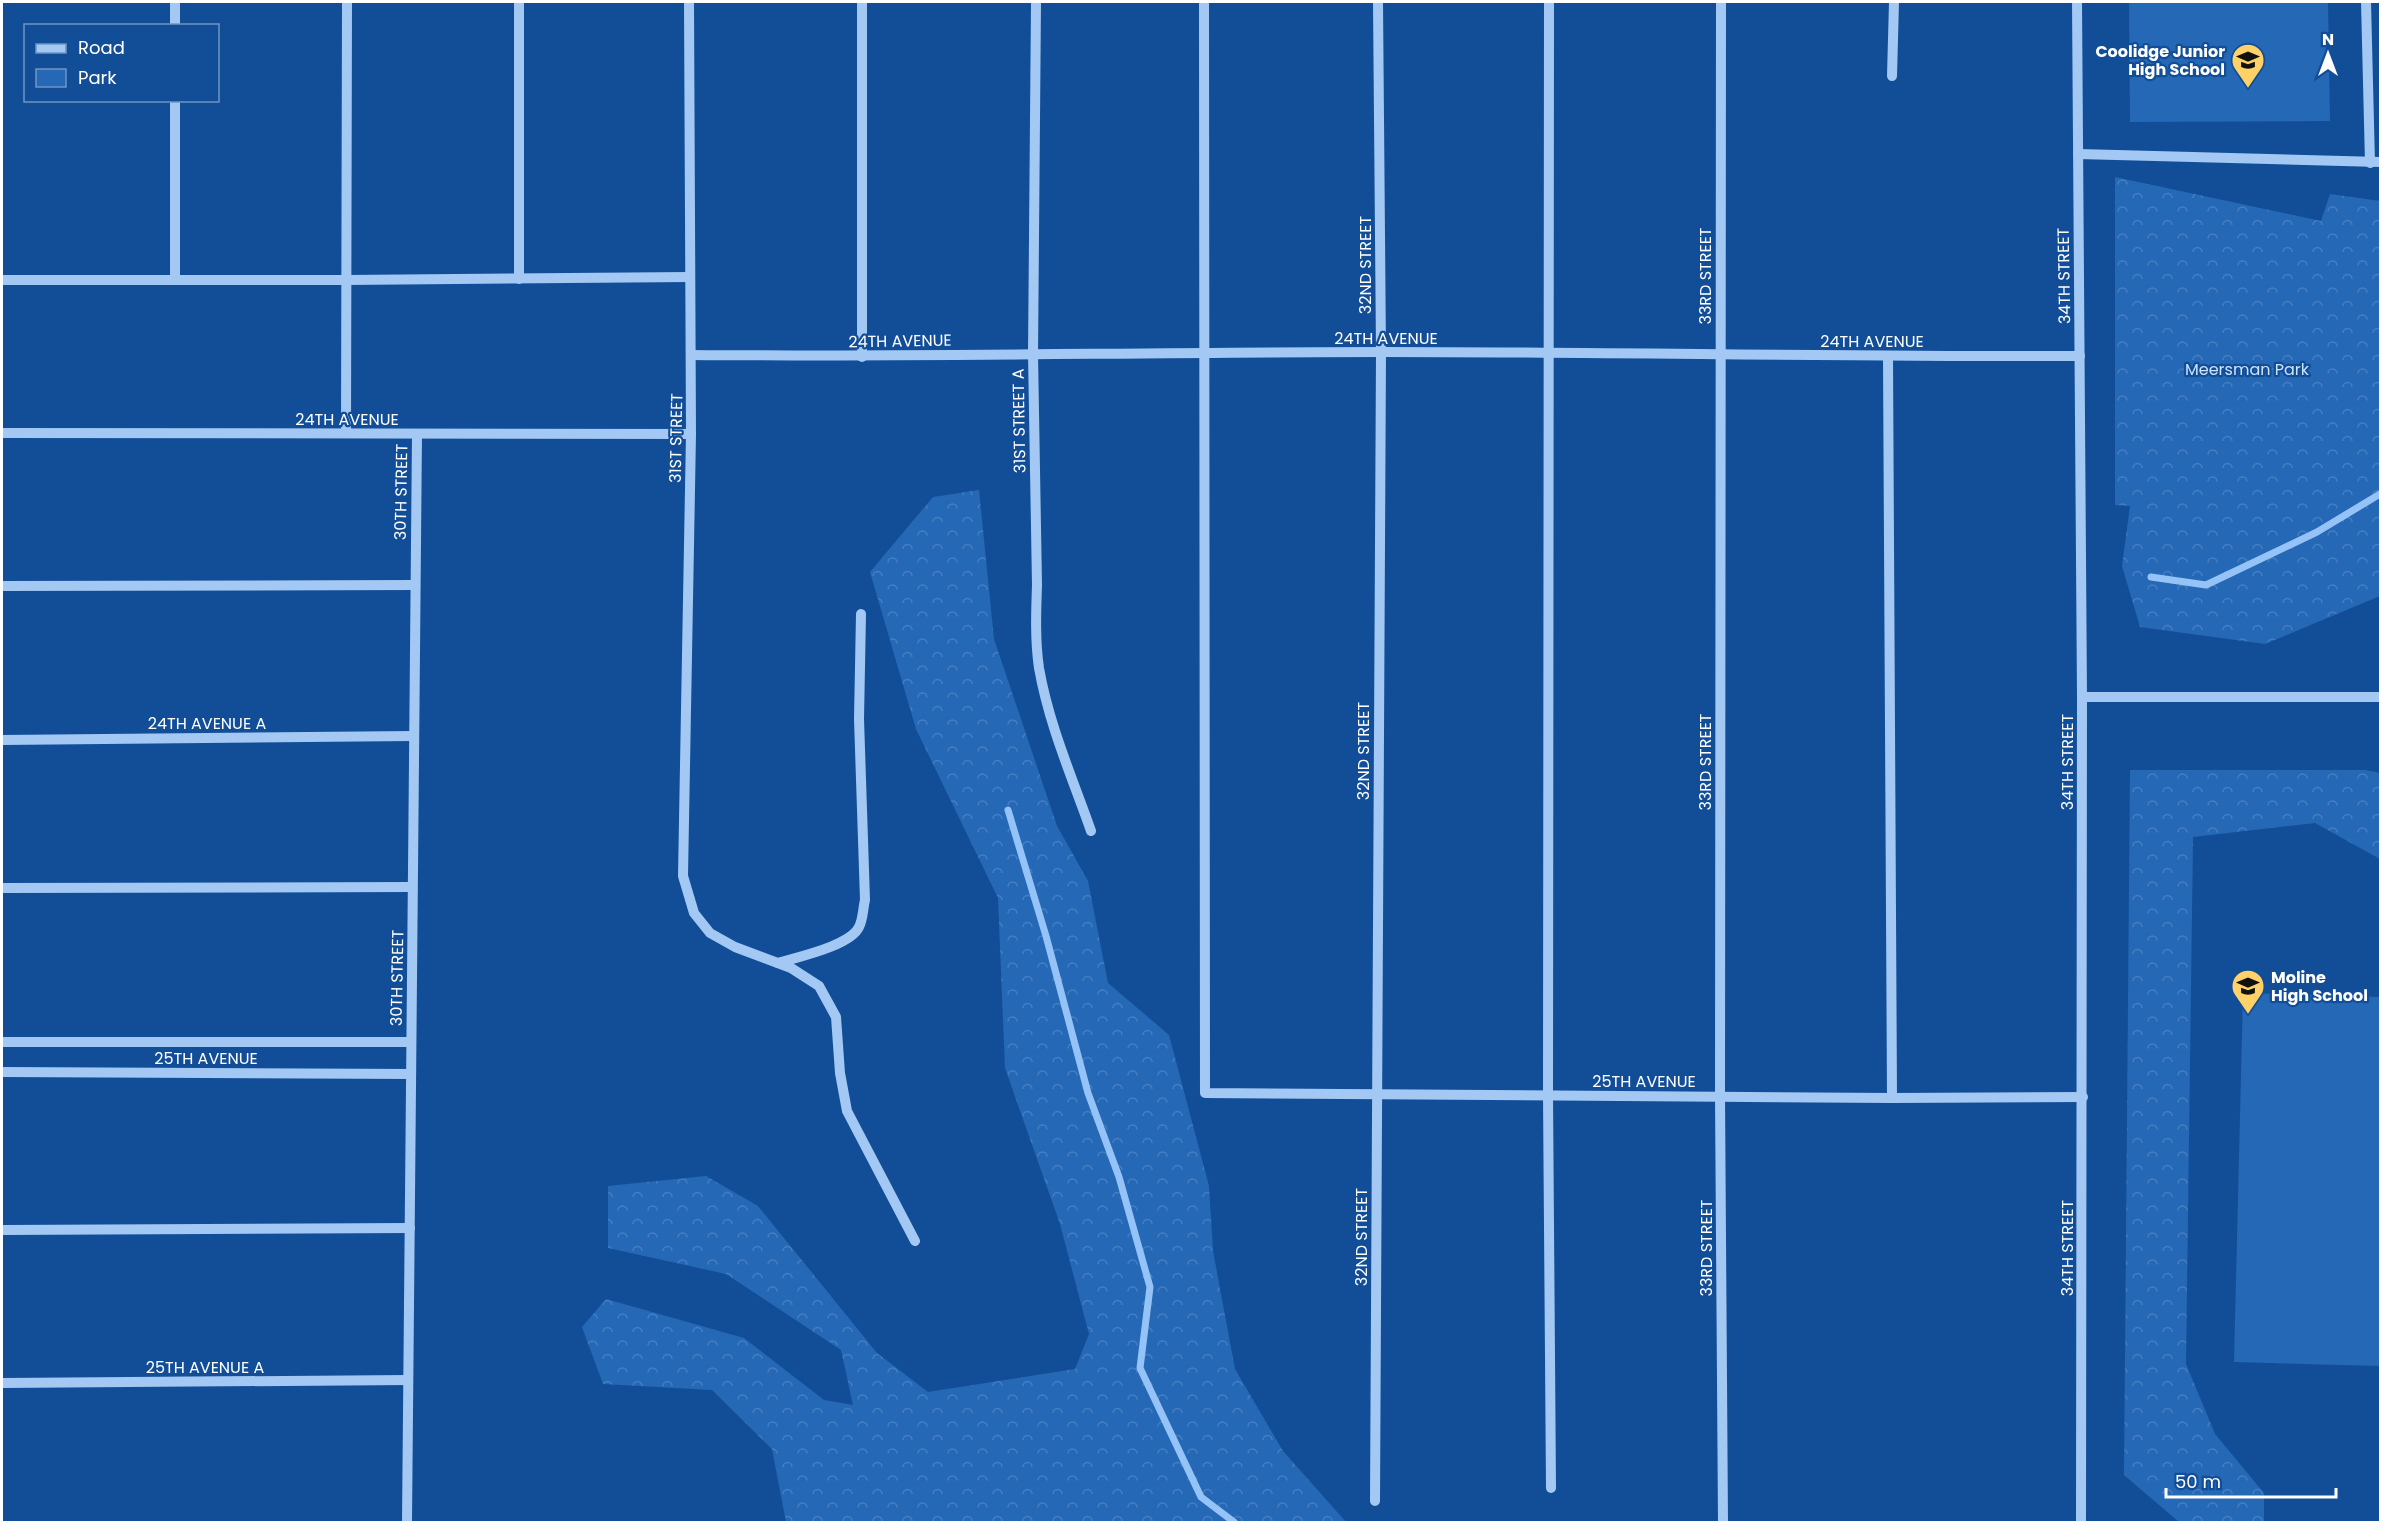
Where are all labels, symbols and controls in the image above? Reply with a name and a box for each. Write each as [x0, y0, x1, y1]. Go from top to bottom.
legend [24, 24, 219, 102]
north arrow [2298, 24, 2358, 84]
text: N [2322, 28, 2334, 51]
text: Road [78, 35, 125, 60]
place label: Coolidge Junior High School [2095, 40, 2225, 81]
school or university icon: Coolidge Junior High School [2230, 42, 2266, 89]
text: Park [78, 65, 117, 90]
street label: 32ND STREET [1354, 216, 1377, 314]
street label: 33RD STREET [1694, 227, 1717, 325]
street label: 34TH STREET [2052, 227, 2076, 324]
street label: 24TH AVENUE [1334, 327, 1438, 350]
street label: 24TH AVENUE [848, 329, 952, 353]
street label: 24TH AVENUE [1820, 330, 1924, 353]
park label: Meersman Park [2185, 358, 2310, 381]
street label: 31ST STREET A [1007, 368, 1031, 474]
street label: 31ST STREET [664, 393, 688, 483]
street label: 24TH AVENUE [295, 408, 399, 431]
street label: 30TH STREET [389, 443, 413, 540]
street label: 32ND STREET [1352, 702, 1375, 800]
street label: 24TH AVENUE A [148, 712, 266, 735]
street label: 33RD STREET [1694, 713, 1717, 811]
street label: 34TH STREET [2056, 713, 2079, 810]
street label: 30TH STREET [385, 929, 409, 1026]
place label: Moline High School [2271, 966, 2368, 1007]
school or university icon: Moline High School [2230, 968, 2266, 1015]
street label: 25TH AVENUE [154, 1047, 258, 1070]
street label: 25TH AVENUE [1592, 1070, 1696, 1093]
street label: 32ND STREET [1350, 1188, 1373, 1286]
street label: 33RD STREET [1695, 1199, 1718, 1297]
street label: 34TH STREET [2056, 1199, 2079, 1296]
street label: 25TH AVENUE A [146, 1356, 264, 1379]
scale bar [2166, 1461, 2336, 1499]
text: 50 m [2175, 1469, 2221, 1494]

